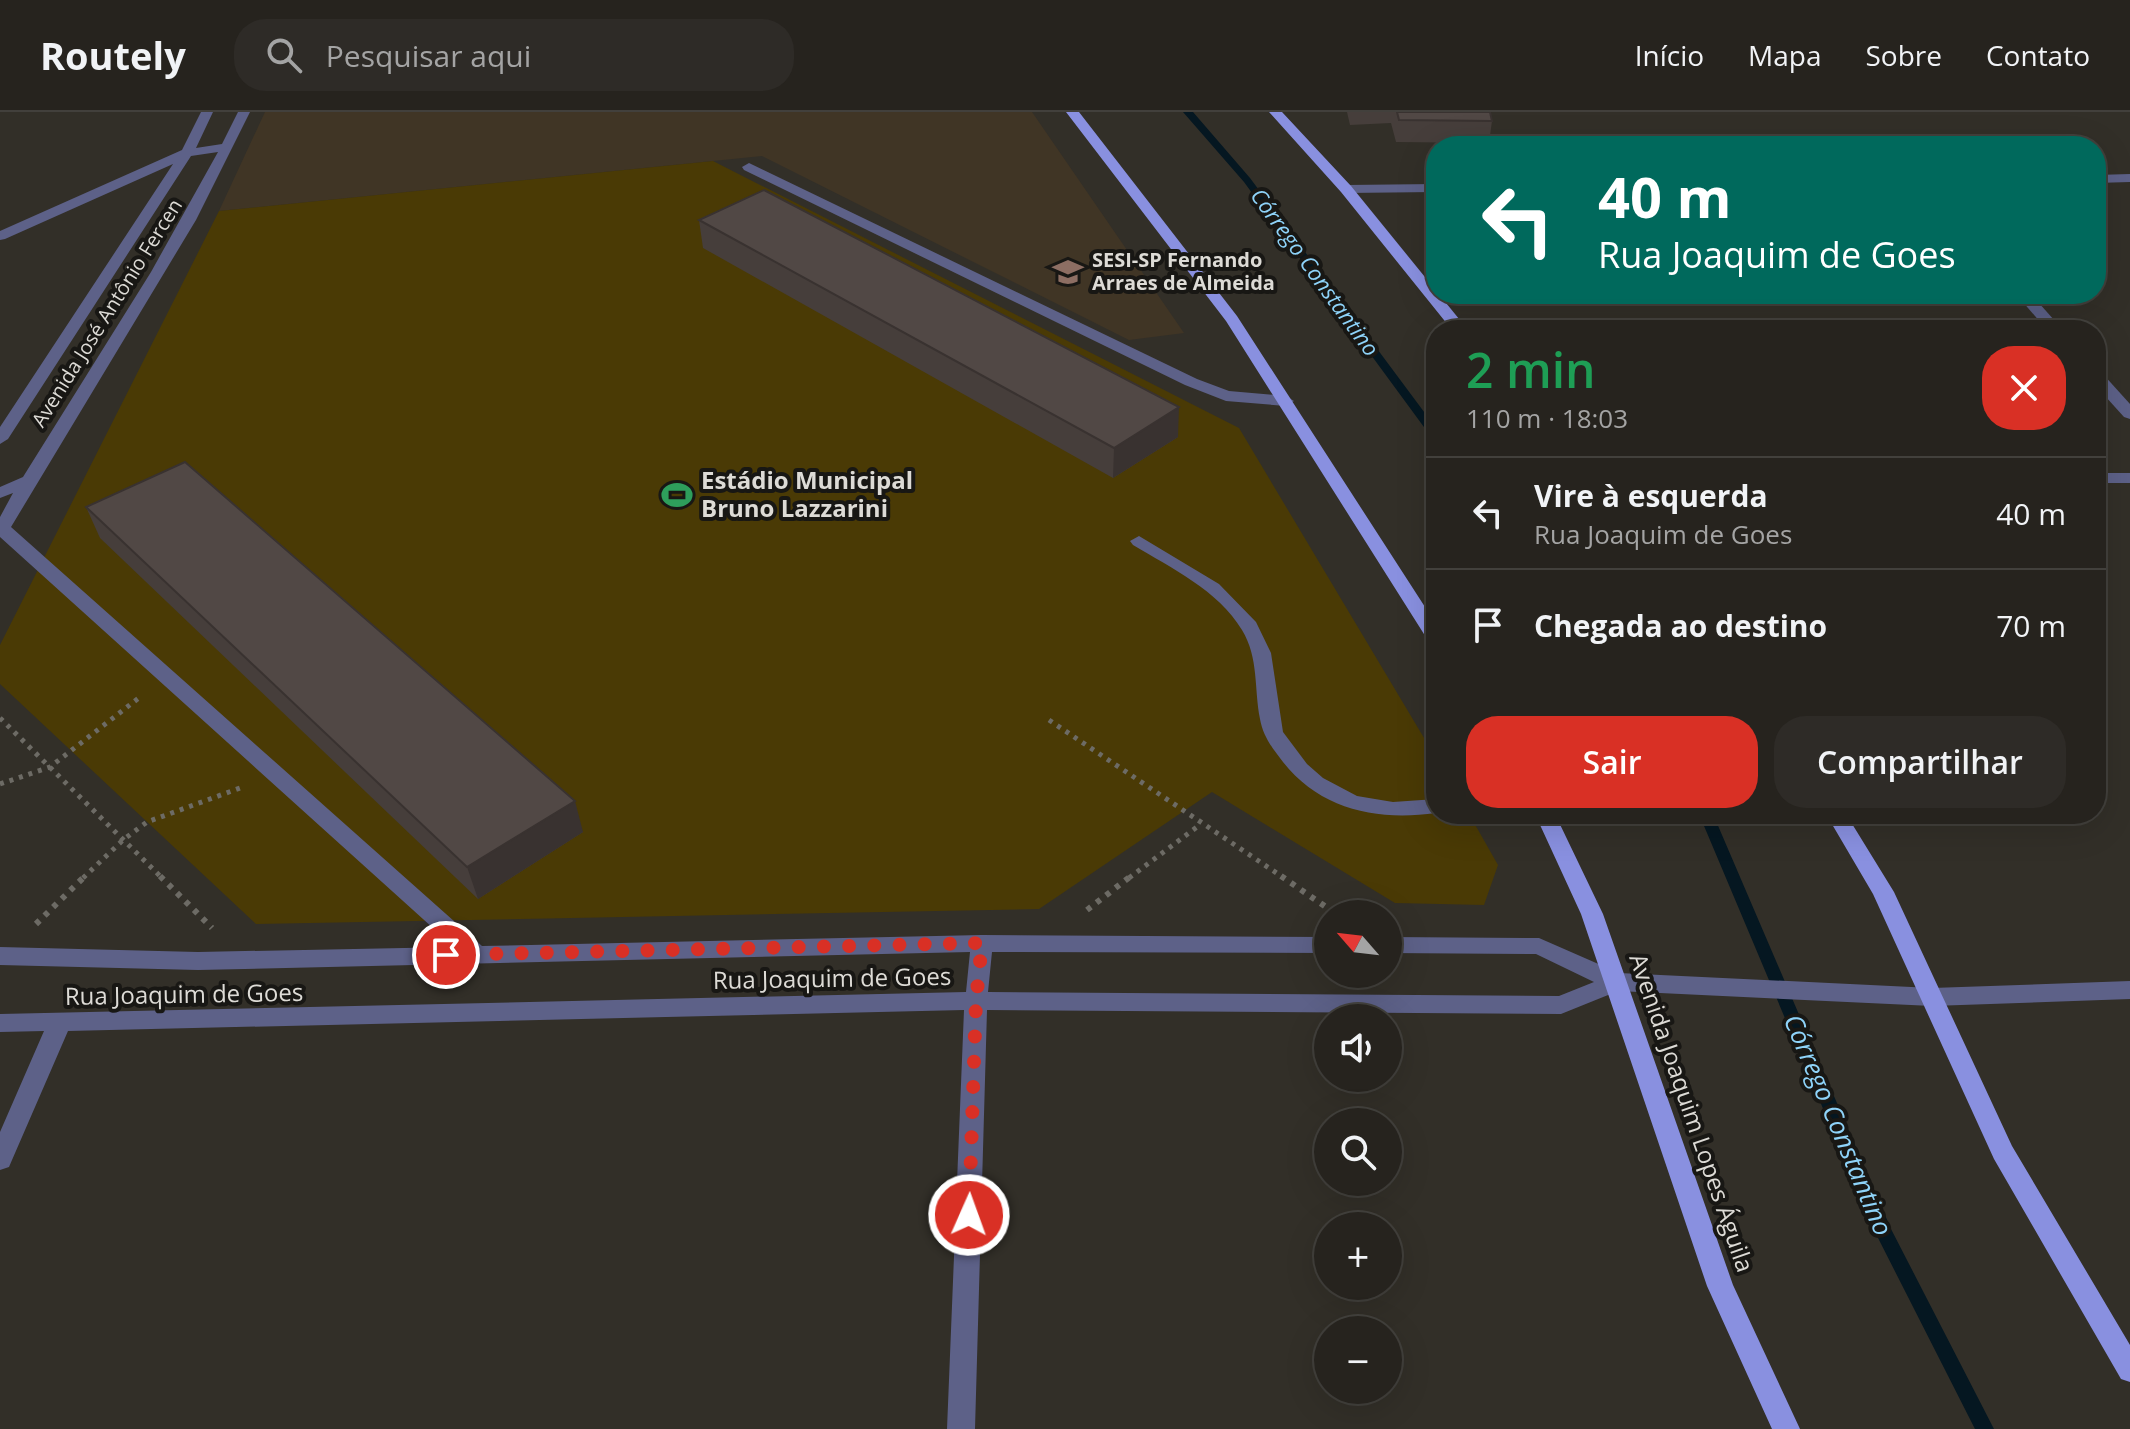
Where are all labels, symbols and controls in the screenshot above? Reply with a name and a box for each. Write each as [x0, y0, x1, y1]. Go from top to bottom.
search box [234, 19, 794, 91]
text: Routely [40, 29, 186, 81]
icon: search [262, 33, 306, 77]
text: Pesquisar aqui [326, 35, 531, 76]
text: Início [1635, 36, 1704, 74]
text: Mapa [1748, 36, 1821, 74]
text: Sobre [1865, 36, 1942, 74]
text: Contato [1986, 36, 2090, 74]
text: 40 m [1598, 158, 1732, 234]
icon: left [1466, 168, 1570, 272]
water label: Córrego Constantino [1245, 181, 1387, 361]
street label: Avenida José Antônio Fercen [25, 193, 188, 432]
text: Rua Joaquim de Goes [1598, 230, 1956, 279]
place label: SESI-SP Fernando Arraes de Almeida [1092, 246, 1275, 296]
school or university icon: SESI-SP Fernando Arraes de Almeida [1051, 255, 1085, 289]
text: 2 min [1466, 337, 1596, 402]
button: close [1982, 346, 2066, 430]
text: 110 m · 18:03 [1466, 400, 1628, 436]
place label: Estádio Municipal Bruno Lazzarini [701, 463, 913, 524]
text: Vire à esquerda [1534, 475, 1768, 516]
sports icon: Estádio Municipal Bruno Lazzarini [660, 478, 694, 512]
icon: left [1466, 491, 1510, 535]
text: 40 m [1996, 493, 2066, 534]
text: Rua Joaquim de Goes [1534, 516, 1792, 552]
icon: arrive [1466, 603, 1510, 647]
text: Chegada ao destino [1534, 605, 1827, 646]
text: 70 m [1996, 605, 2066, 646]
button: Sair [1466, 716, 1758, 808]
button: Compartilhar [1774, 716, 2066, 808]
north arrow [1314, 900, 1402, 988]
map controls [1314, 900, 1402, 1404]
pin [412, 921, 480, 989]
icon: arrive [424, 933, 468, 977]
street label: Avenida Joaquim Lopes Águila [1622, 949, 1763, 1276]
street label: Rua Joaquim de Goes [712, 959, 951, 996]
street label: Rua Joaquim de Goes [64, 975, 303, 1012]
button: sound [1314, 1004, 1402, 1092]
water label: Córrego Constantino [1776, 1008, 1902, 1241]
button: search [1314, 1108, 1402, 1196]
position arrow [927, 1173, 1011, 1257]
button: + [1314, 1212, 1402, 1300]
button: − [1314, 1316, 1402, 1404]

